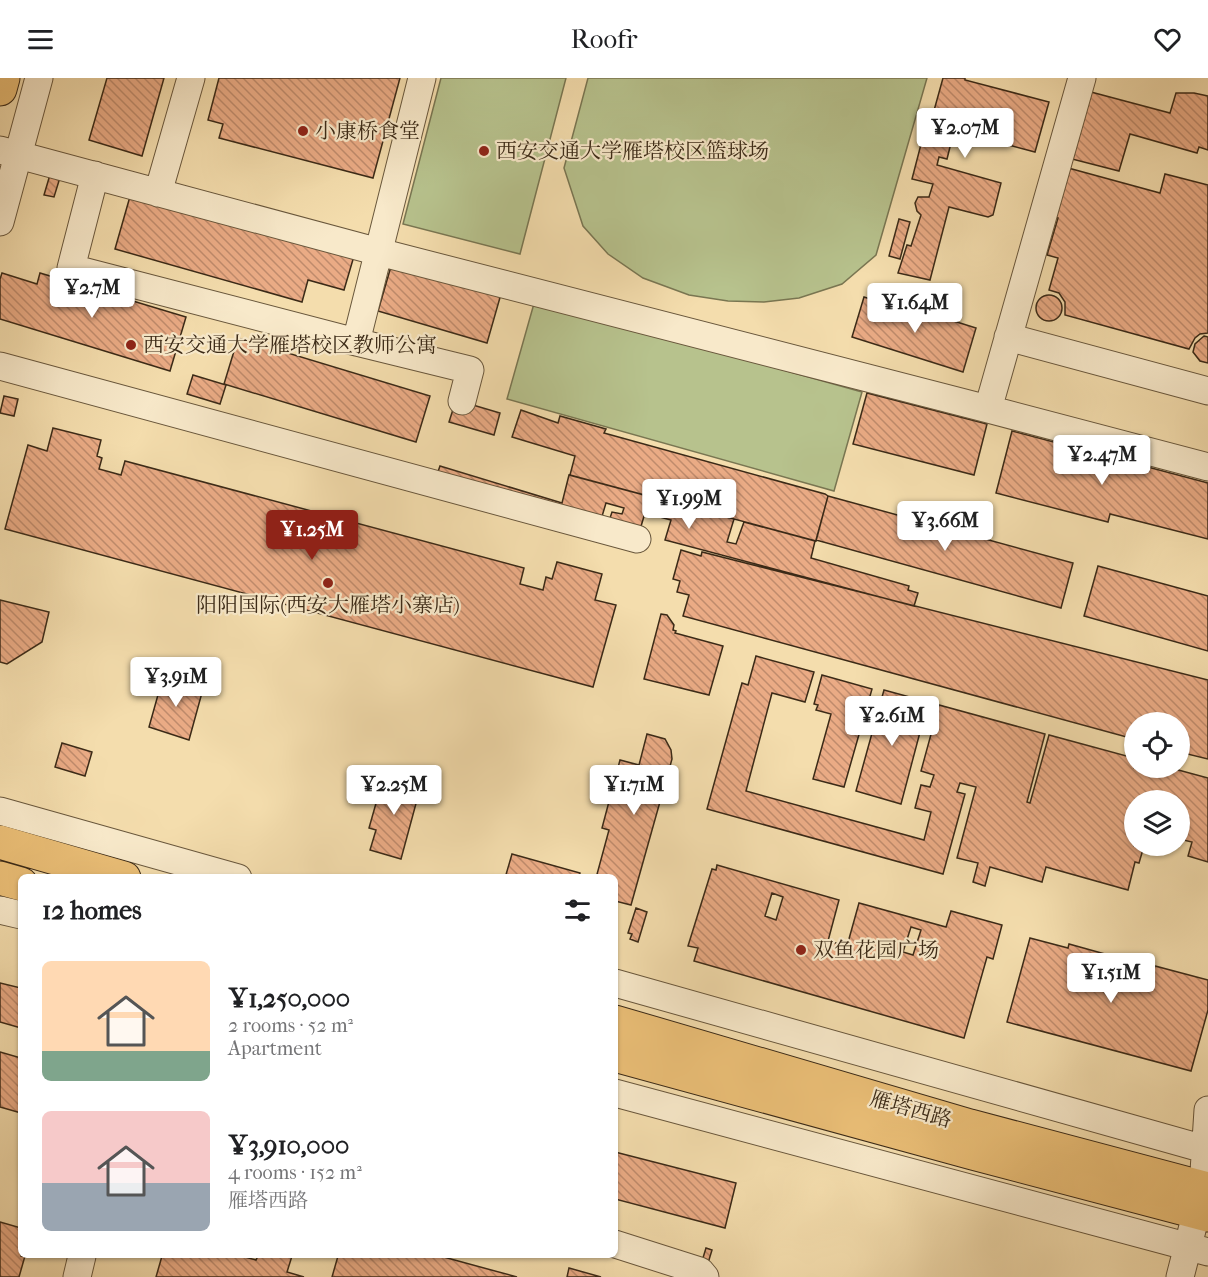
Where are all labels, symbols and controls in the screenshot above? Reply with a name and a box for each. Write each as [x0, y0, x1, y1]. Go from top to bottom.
icon: menu [24, 23, 57, 56]
text: Roofr [571, 23, 637, 55]
icon: heart [1151, 23, 1184, 56]
pin: ¥2.07M [916, 108, 1014, 159]
text: ¥2.07M [931, 116, 999, 139]
place label: 小康桥食堂 [315, 119, 420, 143]
marker: 小康桥食堂 [296, 124, 310, 138]
place label: 西安交通大学雁塔校区篮球场 [496, 139, 769, 163]
marker: 西安交通大学雁塔校区篮球场 [477, 144, 491, 158]
pin: ¥2.7M [50, 268, 134, 319]
text: ¥2.7M [64, 276, 120, 299]
pin: ¥1.64M [866, 283, 964, 334]
text: ¥1.64M [881, 291, 949, 314]
place label: 西安交通大学雁塔校区教师公寓 [143, 333, 437, 357]
marker: 西安交通大学雁塔校区教师公寓 [124, 338, 138, 352]
pin: ¥2.47M [1053, 435, 1151, 486]
text: ¥2.47M [1067, 443, 1137, 466]
pin: ¥1.99M [640, 479, 738, 530]
text: ¥1.99M [656, 487, 722, 510]
pin: ¥3.66M [896, 501, 994, 552]
text: ¥3.66M [911, 509, 979, 532]
pin: ¥1.25M [263, 510, 361, 561]
text: ¥1.25M [280, 518, 344, 541]
marker: 阳阳国际(西安大雁塔小寨店) [321, 576, 335, 590]
place label: 阳阳国际(西安大雁塔小寨店) [196, 593, 460, 617]
pin: ¥3.91M [127, 657, 225, 708]
text: ¥3.91M [144, 665, 208, 688]
pin: ¥2.61M [843, 696, 941, 747]
text: ¥2.61M [859, 704, 925, 727]
map controls [1124, 712, 1190, 856]
button: locate [1124, 712, 1190, 778]
pin: ¥2.25M [345, 765, 443, 816]
pin: ¥1.71M [585, 765, 683, 816]
text: ¥2.25M [361, 773, 427, 796]
text: ¥1.71M [604, 773, 664, 796]
button: layers [1124, 790, 1190, 856]
icon: filters [561, 894, 594, 927]
text: 12 homes [42, 895, 142, 926]
place label: 双鱼花园广场 [813, 938, 939, 962]
marker: 双鱼花园广场 [794, 943, 808, 957]
pin: ¥1.51M [1062, 953, 1160, 1004]
text: ¥1.51M [1081, 961, 1141, 984]
text: ¥1,250,000 [228, 983, 350, 1014]
icon: home [90, 985, 162, 1057]
text: 2 rooms · 52 m² [228, 1014, 353, 1037]
text: Apartment [228, 1037, 322, 1060]
street label: 雁塔西路 [867, 1086, 955, 1132]
text: ¥3,910,000 [228, 1130, 349, 1161]
icon: home [90, 1135, 162, 1207]
text: 4 rooms · 152 m² [228, 1161, 362, 1184]
text: 雁塔西路 [228, 1189, 308, 1212]

